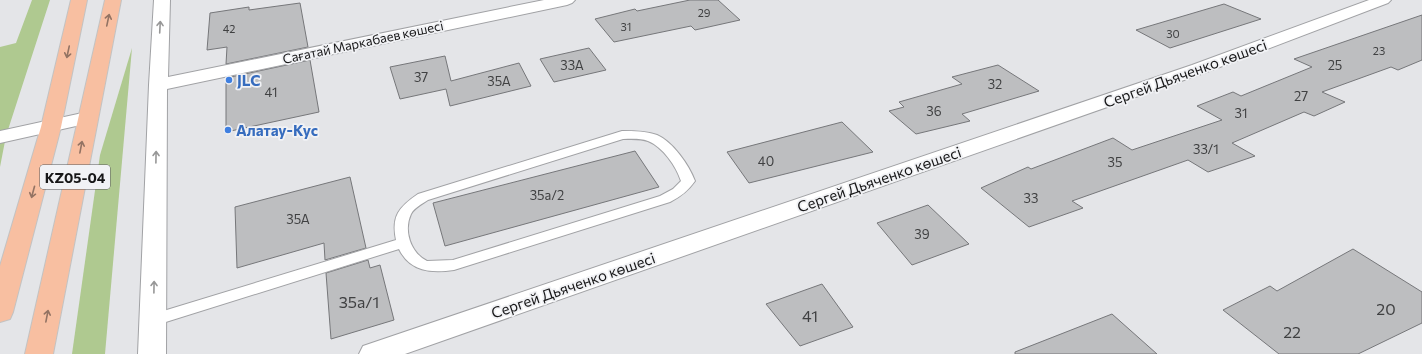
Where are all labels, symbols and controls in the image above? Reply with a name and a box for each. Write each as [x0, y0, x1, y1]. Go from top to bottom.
house number: 29 [698, 6, 711, 19]
one-way arrow [105, 14, 113, 27]
street label: Сағатай Маркабаев көшесі [281, 17, 445, 67]
house number: 31 [621, 20, 631, 33]
one-way arrow [157, 21, 164, 34]
house number: 42 [223, 22, 235, 35]
house number: 30 [1166, 27, 1180, 40]
street label: Сергей Дьяченко көшесі [1101, 35, 1269, 111]
house number: 23 [1373, 44, 1385, 57]
one-way arrow [63, 45, 71, 58]
house number: 33А [560, 57, 584, 73]
house number: 25 [1328, 57, 1342, 73]
house number: 37 [414, 69, 428, 85]
place label: JLC [237, 71, 261, 89]
house number: 35А [487, 73, 511, 89]
marker: JLC [224, 75, 234, 85]
house number: 32 [988, 76, 1002, 92]
house number: 41 [265, 84, 277, 100]
house number: 27 [1294, 88, 1308, 104]
house number: 36 [926, 103, 942, 119]
house number: 31 [1235, 105, 1247, 121]
place label: Алатау-Кус [236, 121, 318, 139]
marker: Алатау-Кус [223, 125, 233, 135]
one-way arrow [77, 141, 85, 154]
house number: 33/1 [1193, 141, 1219, 157]
street label: Сергей Дьяченко көшесі [795, 142, 963, 216]
one-way arrow [152, 151, 160, 164]
house number: 40 [758, 153, 774, 169]
house number: 35 [1108, 154, 1122, 170]
road number: KZ05-04 [40, 165, 110, 189]
one-way arrow [29, 185, 36, 198]
house number: 35а/2 [530, 187, 564, 203]
house number: 33 [1024, 190, 1038, 206]
house number: 35А [286, 211, 310, 227]
house number: 39 [914, 226, 930, 242]
street label: Сергей Дьяченко көшесі [489, 248, 657, 322]
one-way arrow [150, 281, 157, 294]
house number: 35а/1 [339, 292, 379, 311]
house number: 20 [1376, 299, 1396, 318]
house number: 41 [802, 306, 818, 325]
one-way arrow [43, 310, 51, 323]
house number: 22 [1283, 322, 1301, 341]

